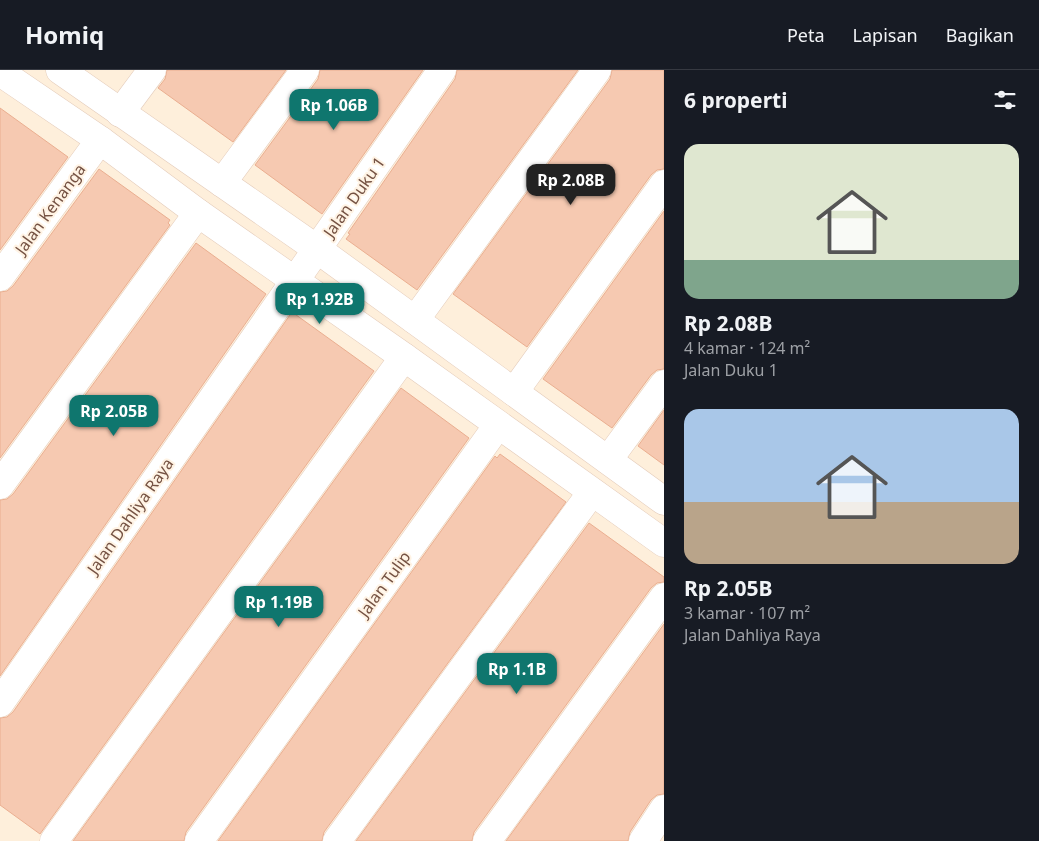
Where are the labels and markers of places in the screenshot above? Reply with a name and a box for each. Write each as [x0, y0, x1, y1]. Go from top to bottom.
pin: Rp 1.06B [282, 88, 386, 131]
pin: Rp 2.08B [519, 164, 623, 206]
pin: Rp 1.92B [268, 282, 372, 325]
pin: Rp 2.05B [62, 394, 166, 437]
pin: Rp 1.19B [227, 586, 331, 628]
pin: Rp 1.1B [471, 652, 563, 695]

